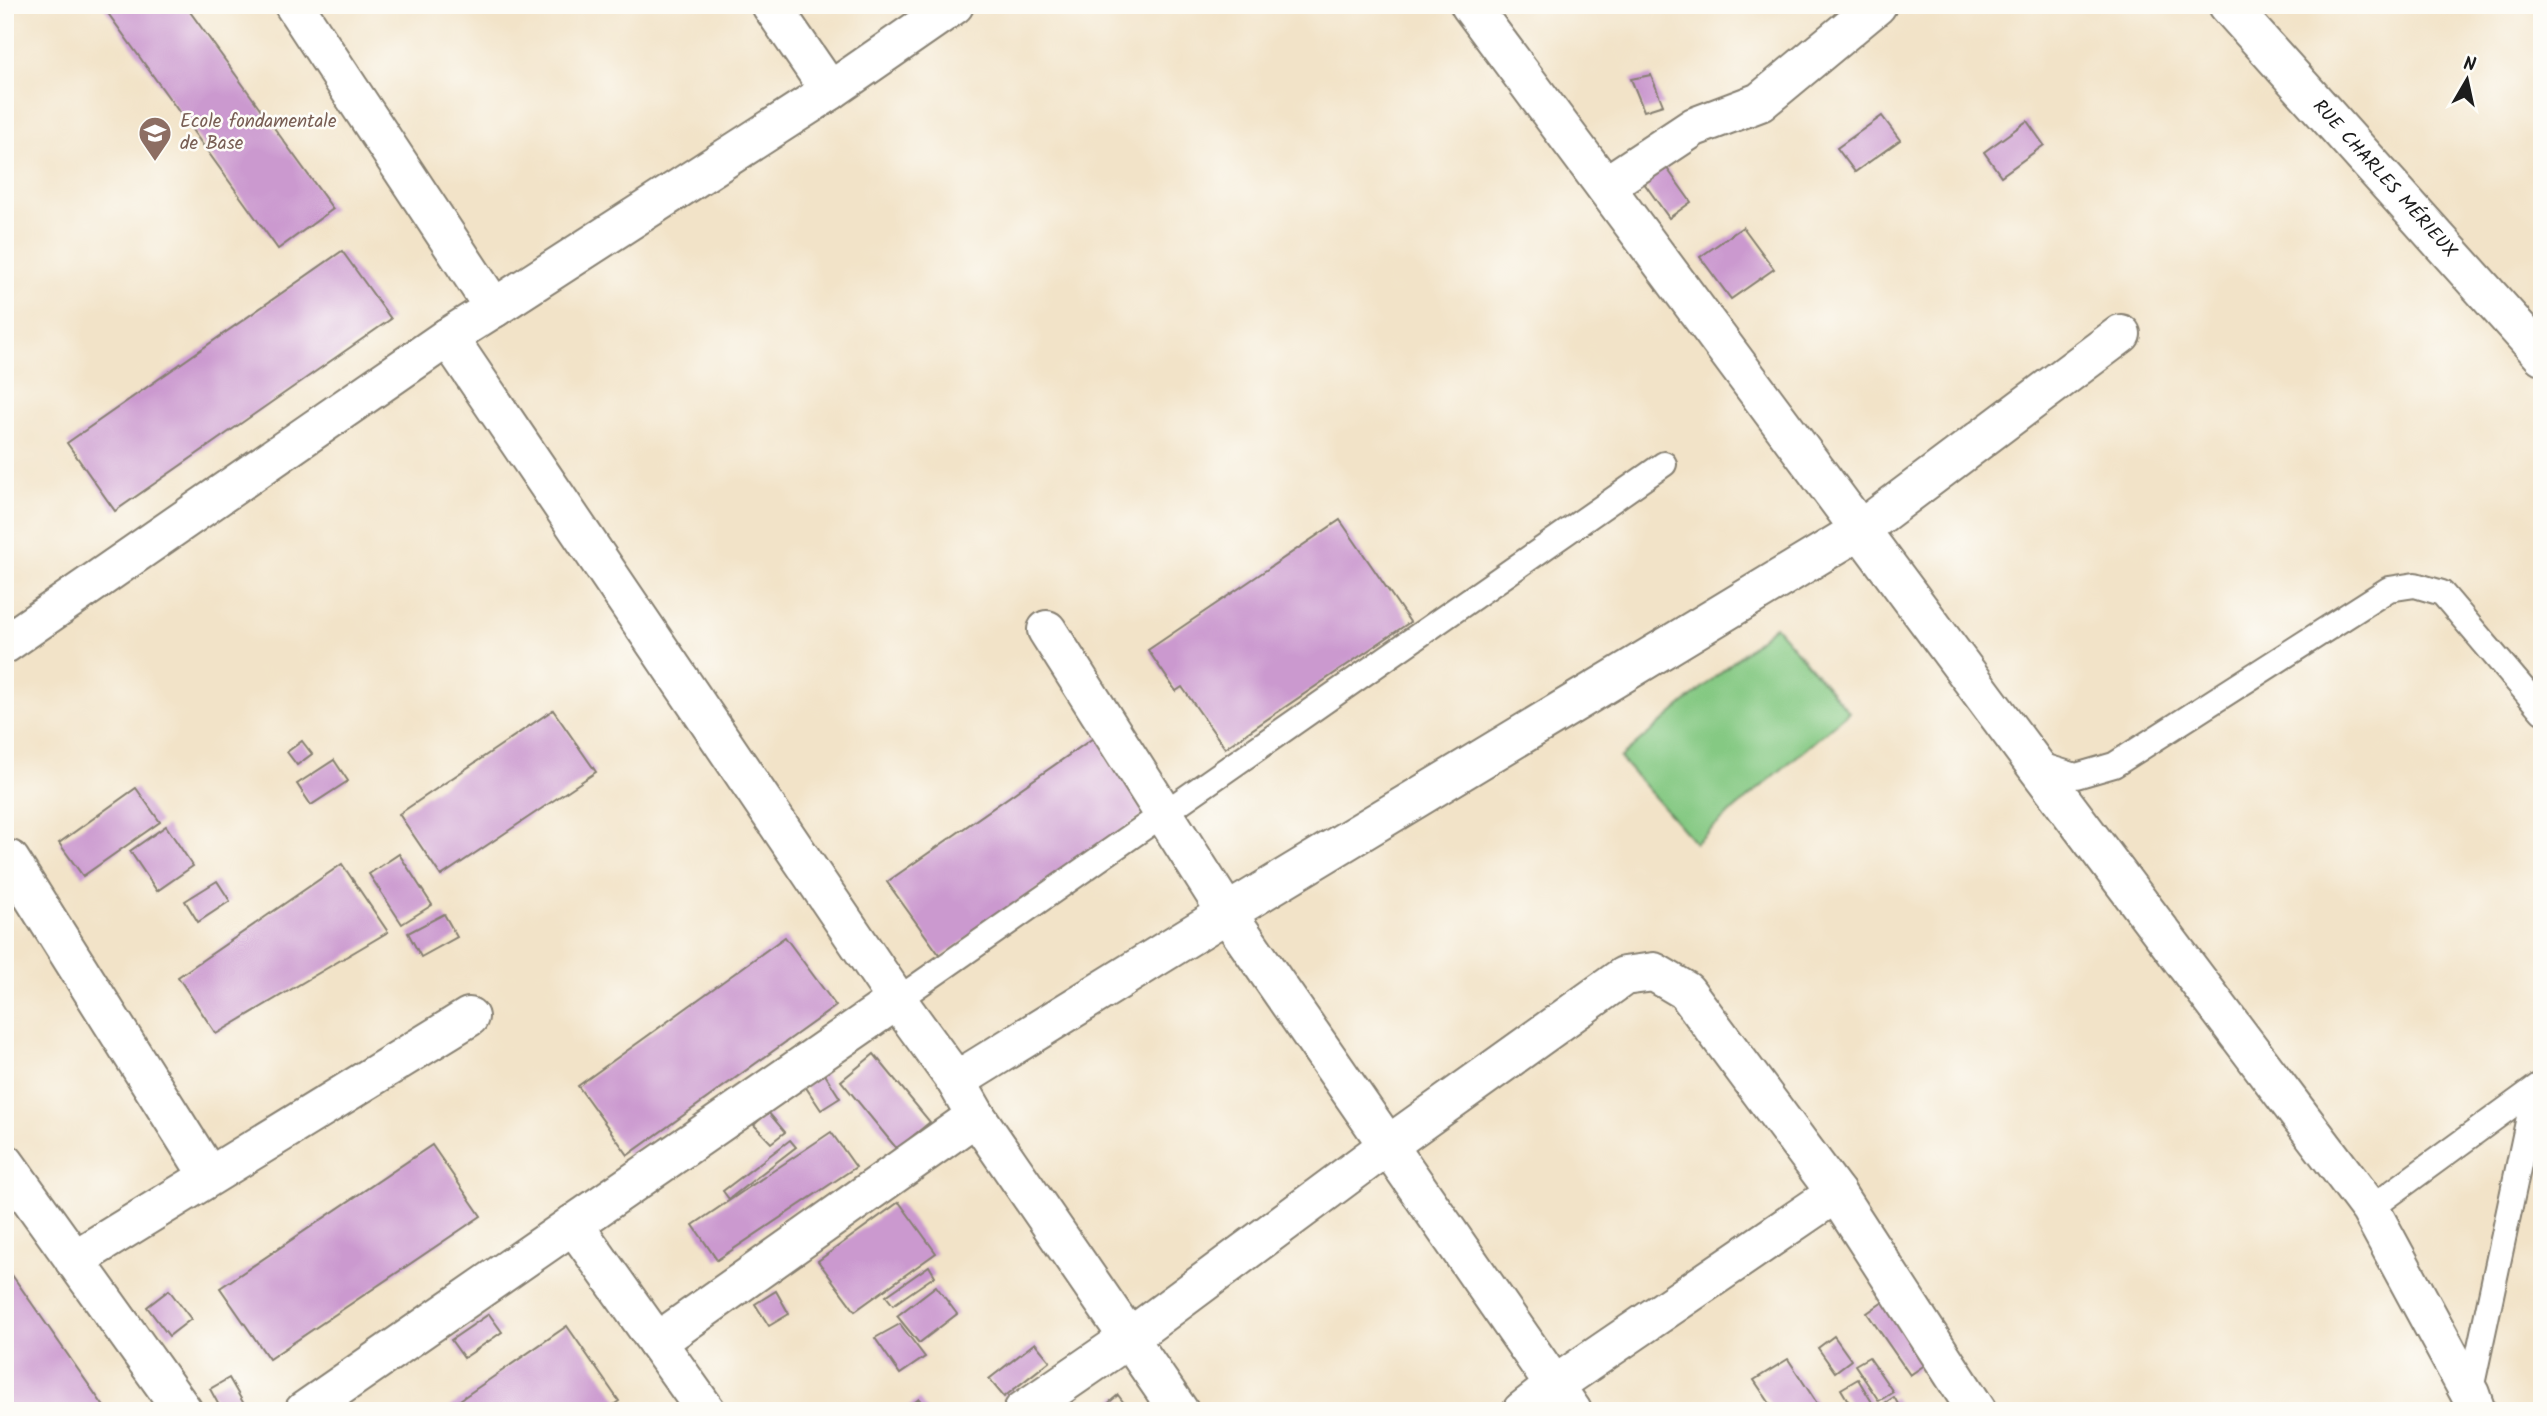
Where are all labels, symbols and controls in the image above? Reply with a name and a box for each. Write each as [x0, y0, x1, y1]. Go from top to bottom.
north arrow [2432, 46, 2502, 116]
text: N [2461, 49, 2478, 81]
street label: RUE CHARLES MÉRIEUX [2305, 93, 2464, 265]
place label: Ecole fondamentale de Base [180, 107, 337, 159]
school or university icon: Ecole fondamentale de Base [136, 114, 174, 163]

